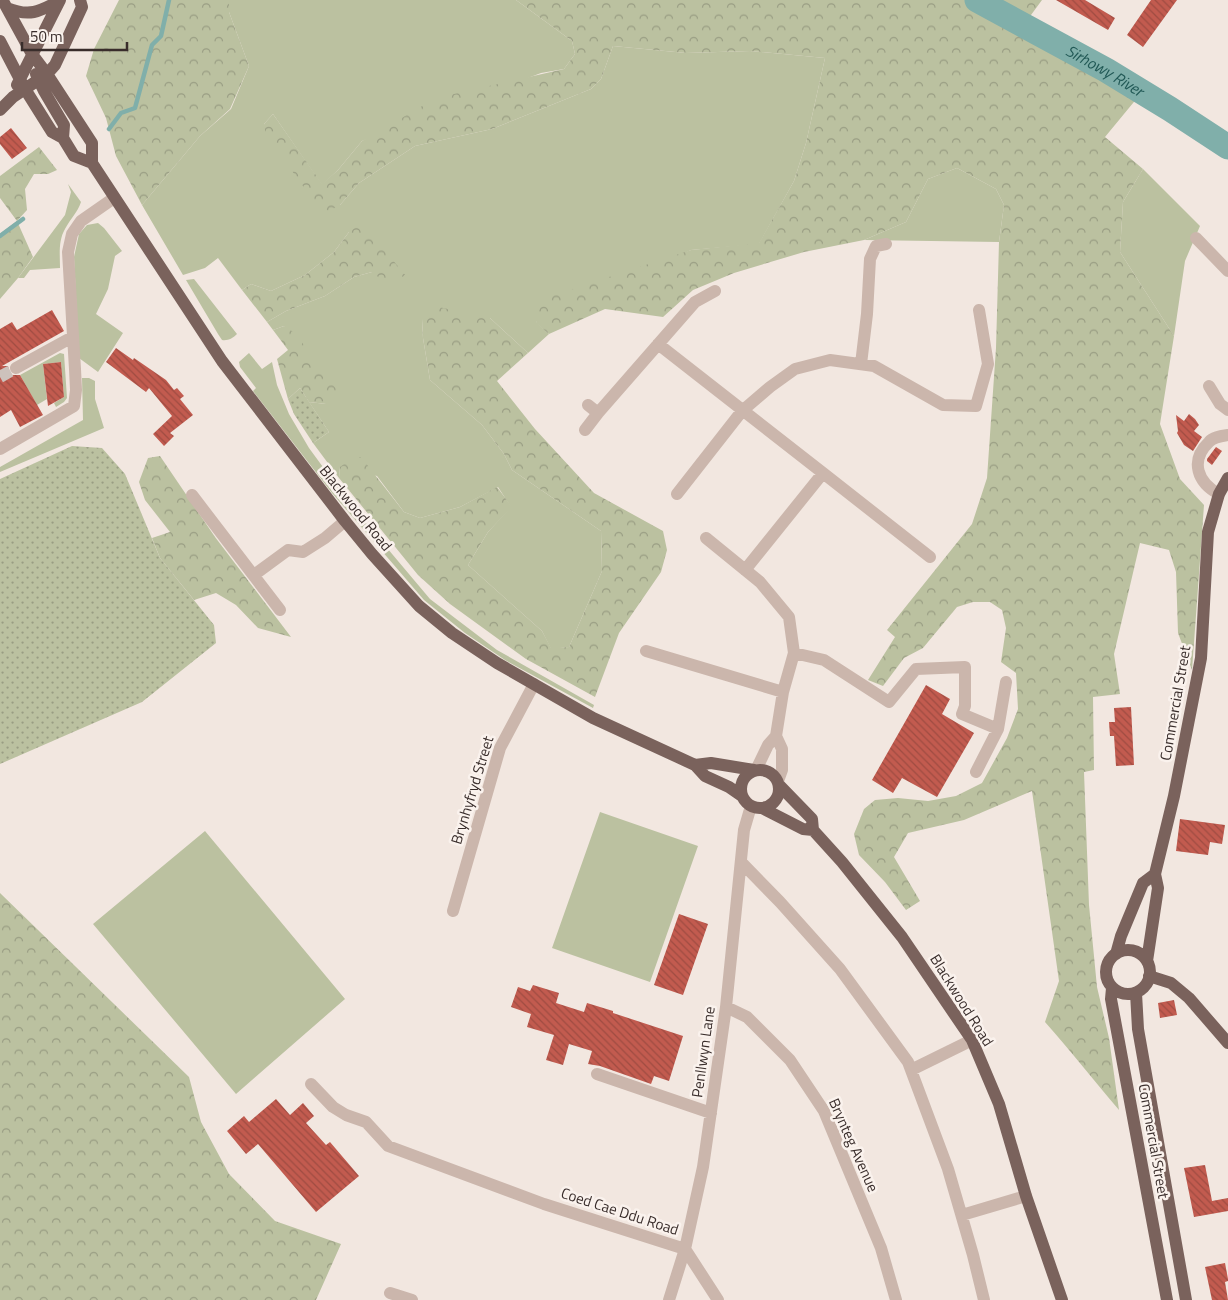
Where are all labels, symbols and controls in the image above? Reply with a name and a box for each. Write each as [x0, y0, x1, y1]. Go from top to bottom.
scale bar [22, 20, 128, 52]
text: 50 m [30, 25, 63, 48]
water label: Sirhowy River [1062, 38, 1150, 103]
street label: Blackwood Road [314, 460, 398, 556]
street label: Commercial Street [1154, 643, 1197, 762]
street label: Brynhyfryd Street [445, 732, 500, 847]
street label: Blackwood Road [924, 949, 1000, 1051]
street label: Penllwyn Lane [685, 1005, 721, 1099]
street label: Commercial Street [1133, 1082, 1176, 1201]
street label: Brynteg Avenue [823, 1094, 885, 1196]
street label: Coed Cae Ddu Road [558, 1181, 682, 1241]

